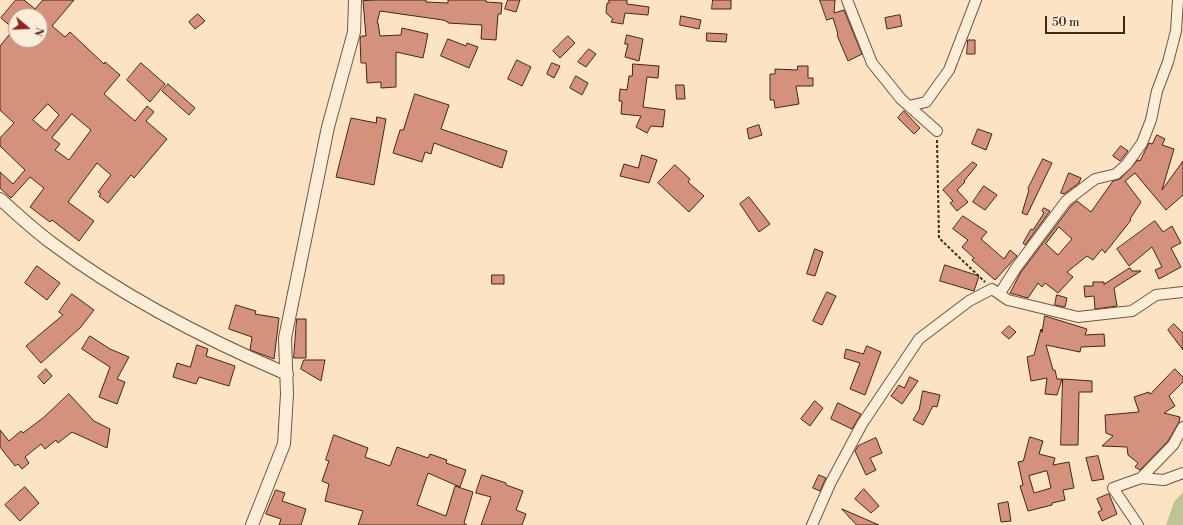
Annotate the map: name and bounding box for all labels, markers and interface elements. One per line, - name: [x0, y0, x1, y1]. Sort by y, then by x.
- north arrow: [8, 8, 48, 48]
- scale bar: [1047, 8, 1127, 34]
- text: 50 m: [1052, 15, 1080, 30]
- text: N: [30, 25, 46, 38]

